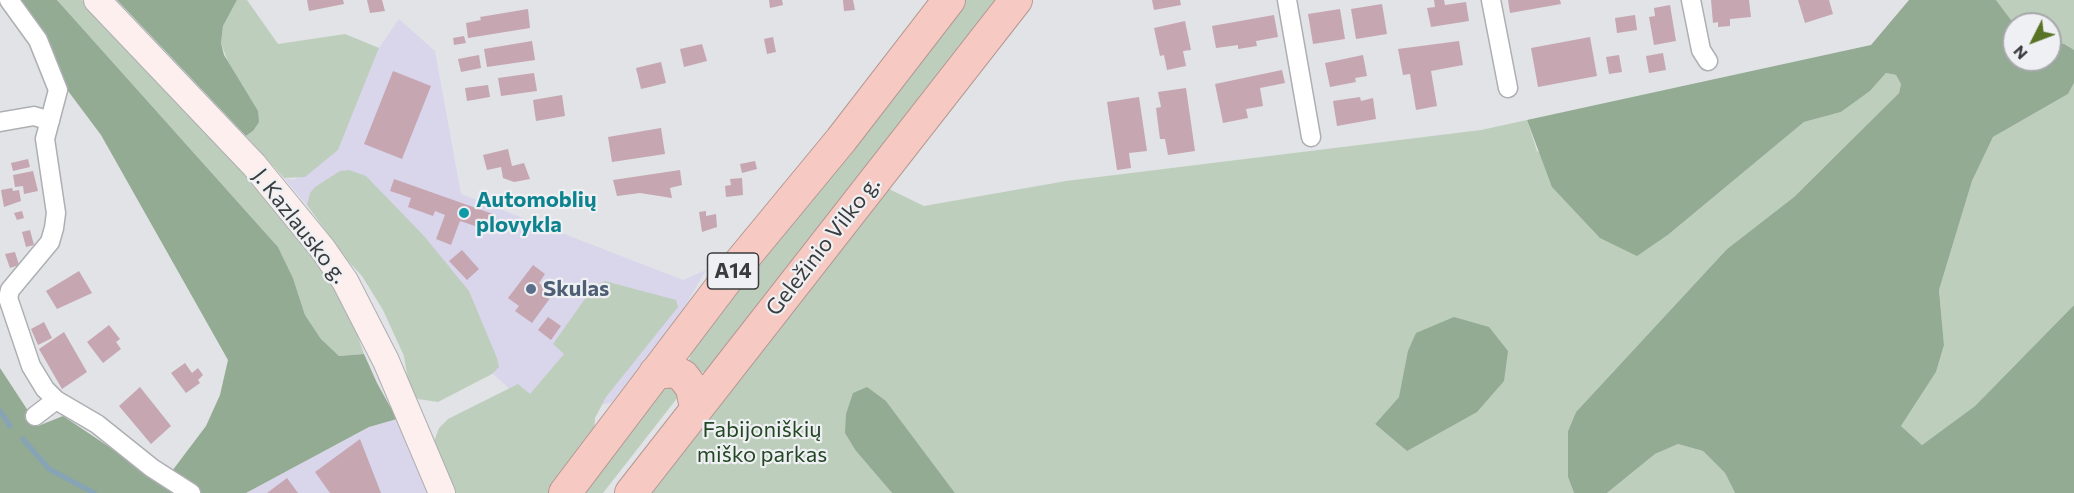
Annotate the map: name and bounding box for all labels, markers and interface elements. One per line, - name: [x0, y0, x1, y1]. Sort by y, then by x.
- north arrow: [2002, 12, 2062, 72]
- text: N: [2009, 42, 2031, 64]
- street label: J. Kazlausko g.: [247, 163, 353, 289]
- street label: Geležinio Vilko g.: [760, 171, 886, 321]
- place label: Automoblių plovykla: [476, 187, 597, 238]
- marker: Automoblių plovykla: [457, 206, 471, 220]
- road number: A14: [708, 253, 758, 289]
- place label: Skulas: [543, 276, 609, 302]
- marker: Skulas: [524, 282, 538, 296]
- park label: Fabijoniškių miško parkas: [697, 417, 827, 469]

